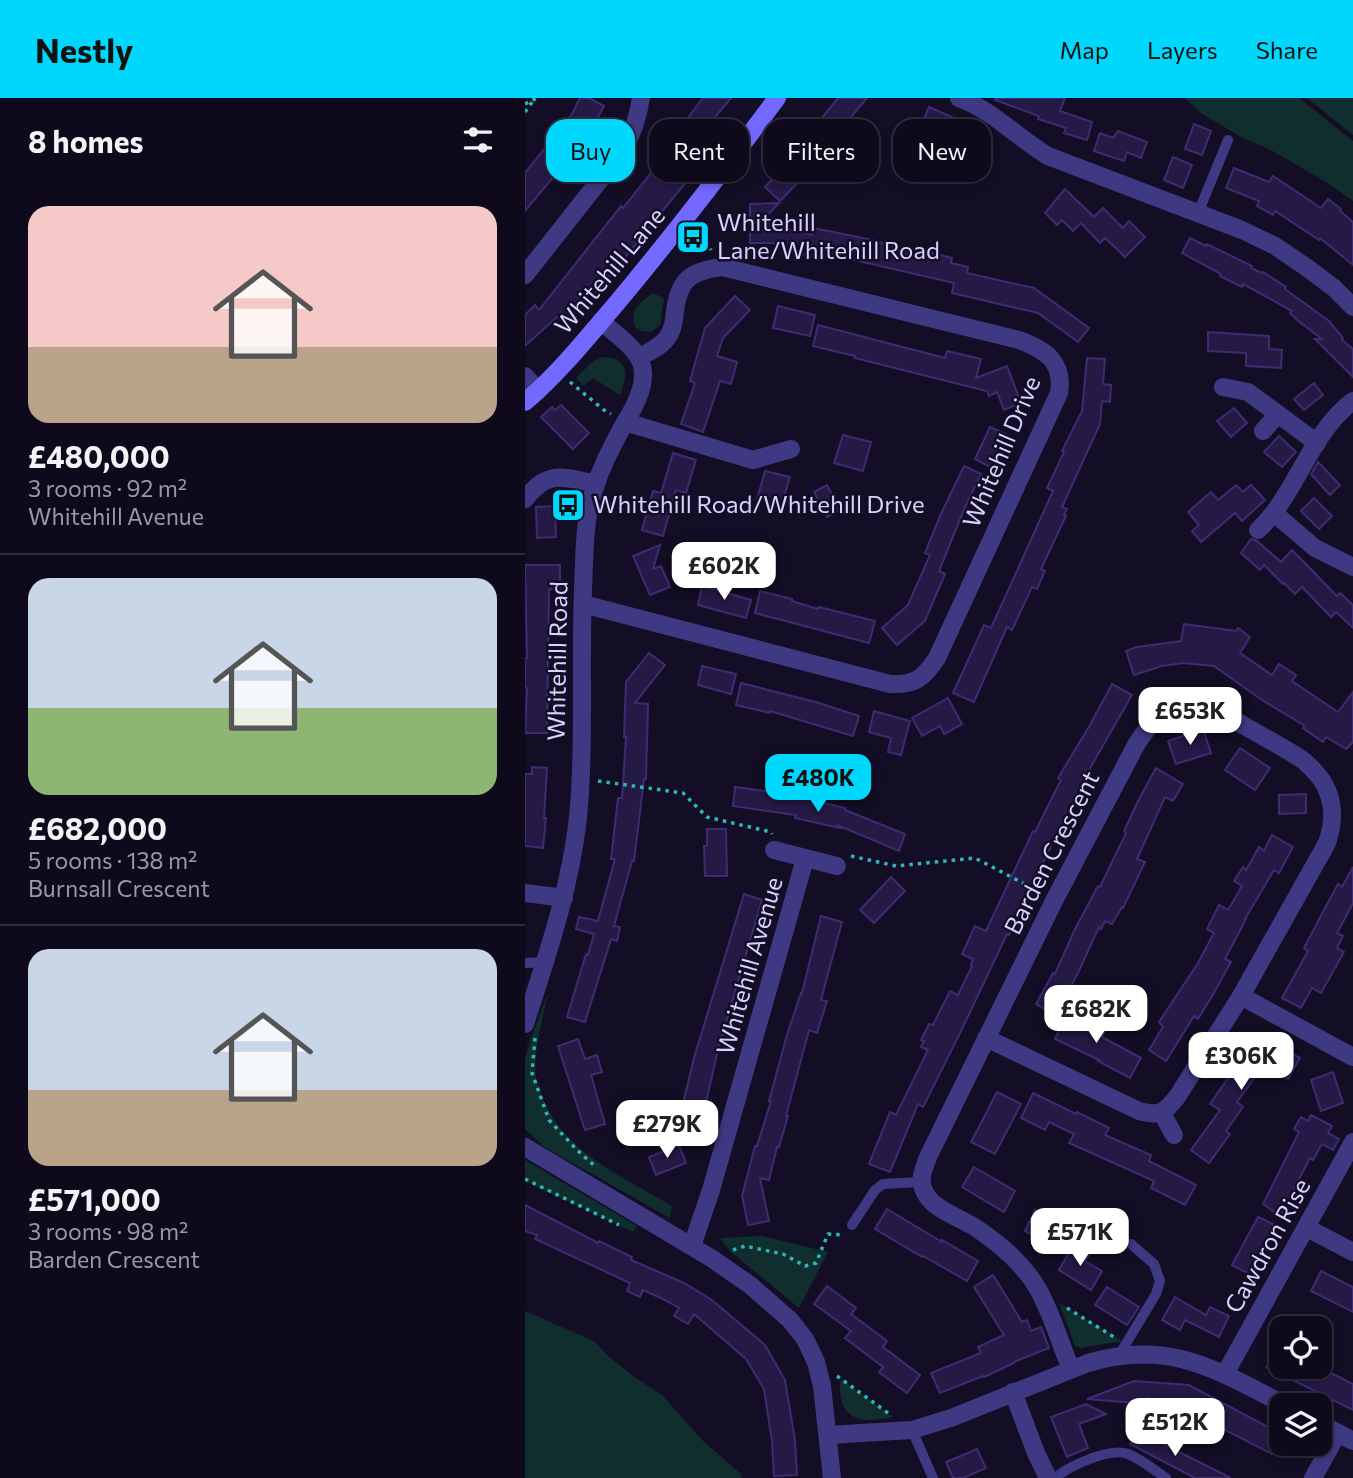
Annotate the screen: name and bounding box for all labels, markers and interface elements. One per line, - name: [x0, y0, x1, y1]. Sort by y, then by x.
- text: Nestly: [35, 29, 133, 70]
- text: Map: [1060, 35, 1109, 64]
- text: Layers: [1147, 35, 1218, 64]
- text: Share: [1256, 35, 1318, 64]
- chip: Buy: [546, 119, 635, 182]
- chip: Rent: [649, 119, 749, 182]
- chip: Filters: [763, 119, 879, 182]
- chip: New: [893, 119, 991, 182]
- icon: filters: [459, 121, 497, 159]
- text: 8 homes: [28, 122, 144, 159]
- street label: Whitehill Lane: [548, 201, 670, 339]
- place label: Whitehill Lane/Whitehill Road: [717, 207, 940, 264]
- bus stop icon: Whitehill Lane/Whitehill Road: [674, 218, 712, 256]
- icon: home: [200, 251, 326, 377]
- street label: Whitehill Drive: [956, 371, 1046, 531]
- text: £480,000: [28, 437, 170, 474]
- text: 3 rooms · 92 m²: [28, 474, 187, 502]
- bus stop icon: Whitehill Road/Whitehill Drive: [549, 486, 587, 524]
- place label: Whitehill Road/Whitehill Drive: [593, 489, 925, 518]
- text: Whitehill Avenue: [28, 502, 204, 530]
- pin: £602K: [675, 542, 773, 602]
- text: £602K: [688, 551, 760, 579]
- street label: Whitehill Road: [541, 581, 572, 741]
- icon: home: [200, 623, 326, 749]
- pin: £653K: [1141, 688, 1239, 747]
- text: £653K: [1154, 696, 1226, 724]
- pin: £480K: [769, 754, 867, 814]
- text: £480K: [781, 763, 855, 791]
- street label: Barden Crescent: [997, 766, 1104, 939]
- text: £682,000: [28, 809, 167, 846]
- text: 5 rooms · 138 m²: [28, 846, 197, 874]
- street label: Whitehill Avenue: [709, 873, 788, 1058]
- text: Burnsall Crescent: [28, 874, 210, 902]
- pin: £682K: [1047, 986, 1145, 1045]
- icon: home: [200, 994, 326, 1120]
- text: £682K: [1060, 994, 1132, 1022]
- pin: £306K: [1192, 1032, 1290, 1092]
- text: £306K: [1205, 1041, 1277, 1069]
- pin: £279K: [618, 1100, 716, 1160]
- text: £279K: [632, 1109, 702, 1137]
- street label: Cawdron Rise: [1218, 1173, 1316, 1318]
- text: £571,000: [28, 1180, 161, 1217]
- pin: £571K: [1031, 1208, 1129, 1268]
- text: 3 rooms · 98 m²: [28, 1217, 188, 1245]
- text: £571K: [1047, 1217, 1113, 1245]
- text: Barden Crescent: [28, 1245, 200, 1273]
- map controls: [1269, 1316, 1332, 1456]
- button: locate: [1269, 1316, 1332, 1379]
- button: layers: [1269, 1393, 1332, 1456]
- pin: £512K: [1126, 1398, 1224, 1458]
- text: £512K: [1142, 1407, 1208, 1435]

